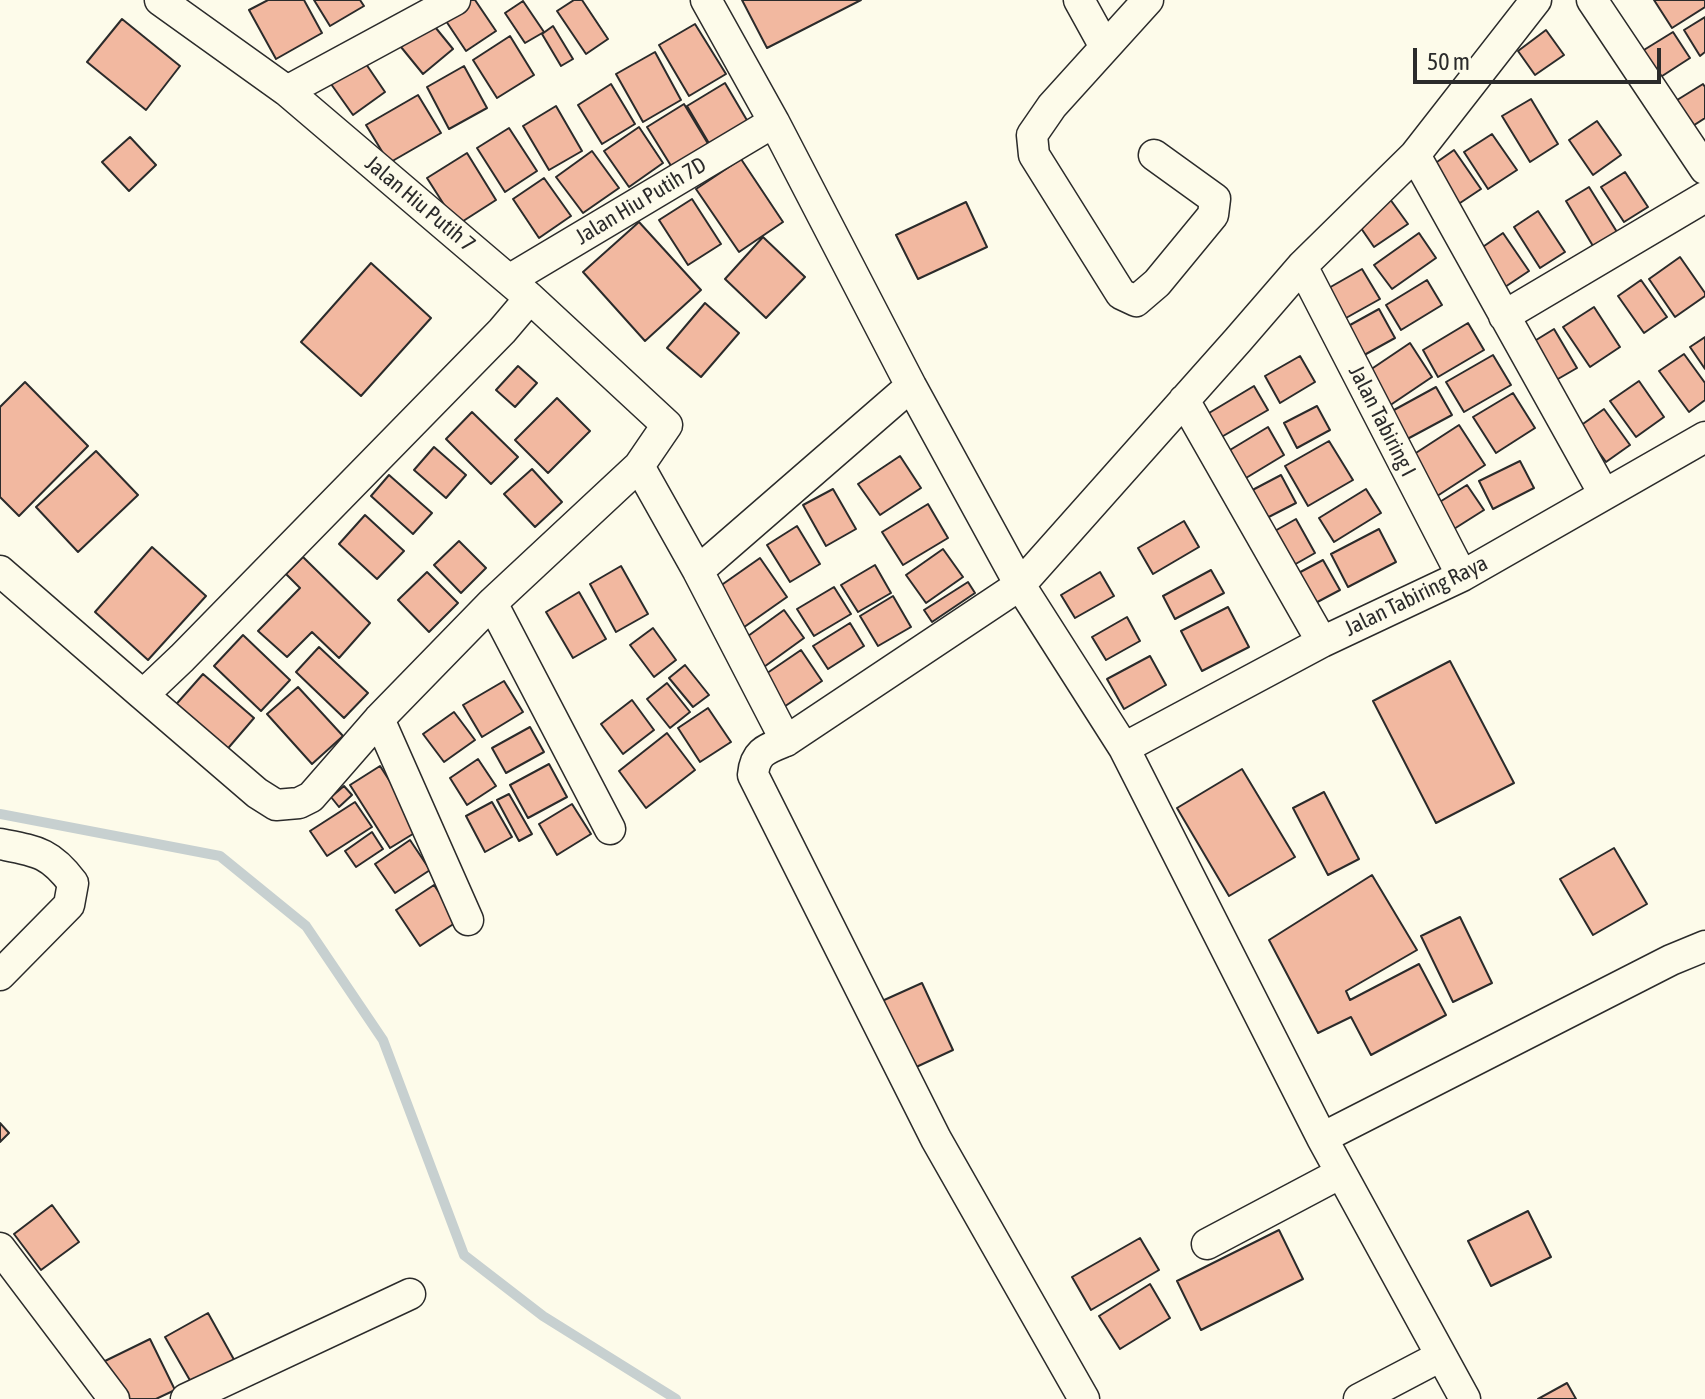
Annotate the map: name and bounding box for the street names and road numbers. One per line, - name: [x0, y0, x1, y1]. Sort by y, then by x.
- street label: Jalan Hiu Putih 7: [360, 150, 480, 258]
- street label: Jalan Hiu Putih 7D: [571, 152, 711, 250]
- street label: Jalan Tabiring I: [1343, 361, 1421, 481]
- street label: Jalan Tabiring Raya: [1340, 550, 1492, 642]

